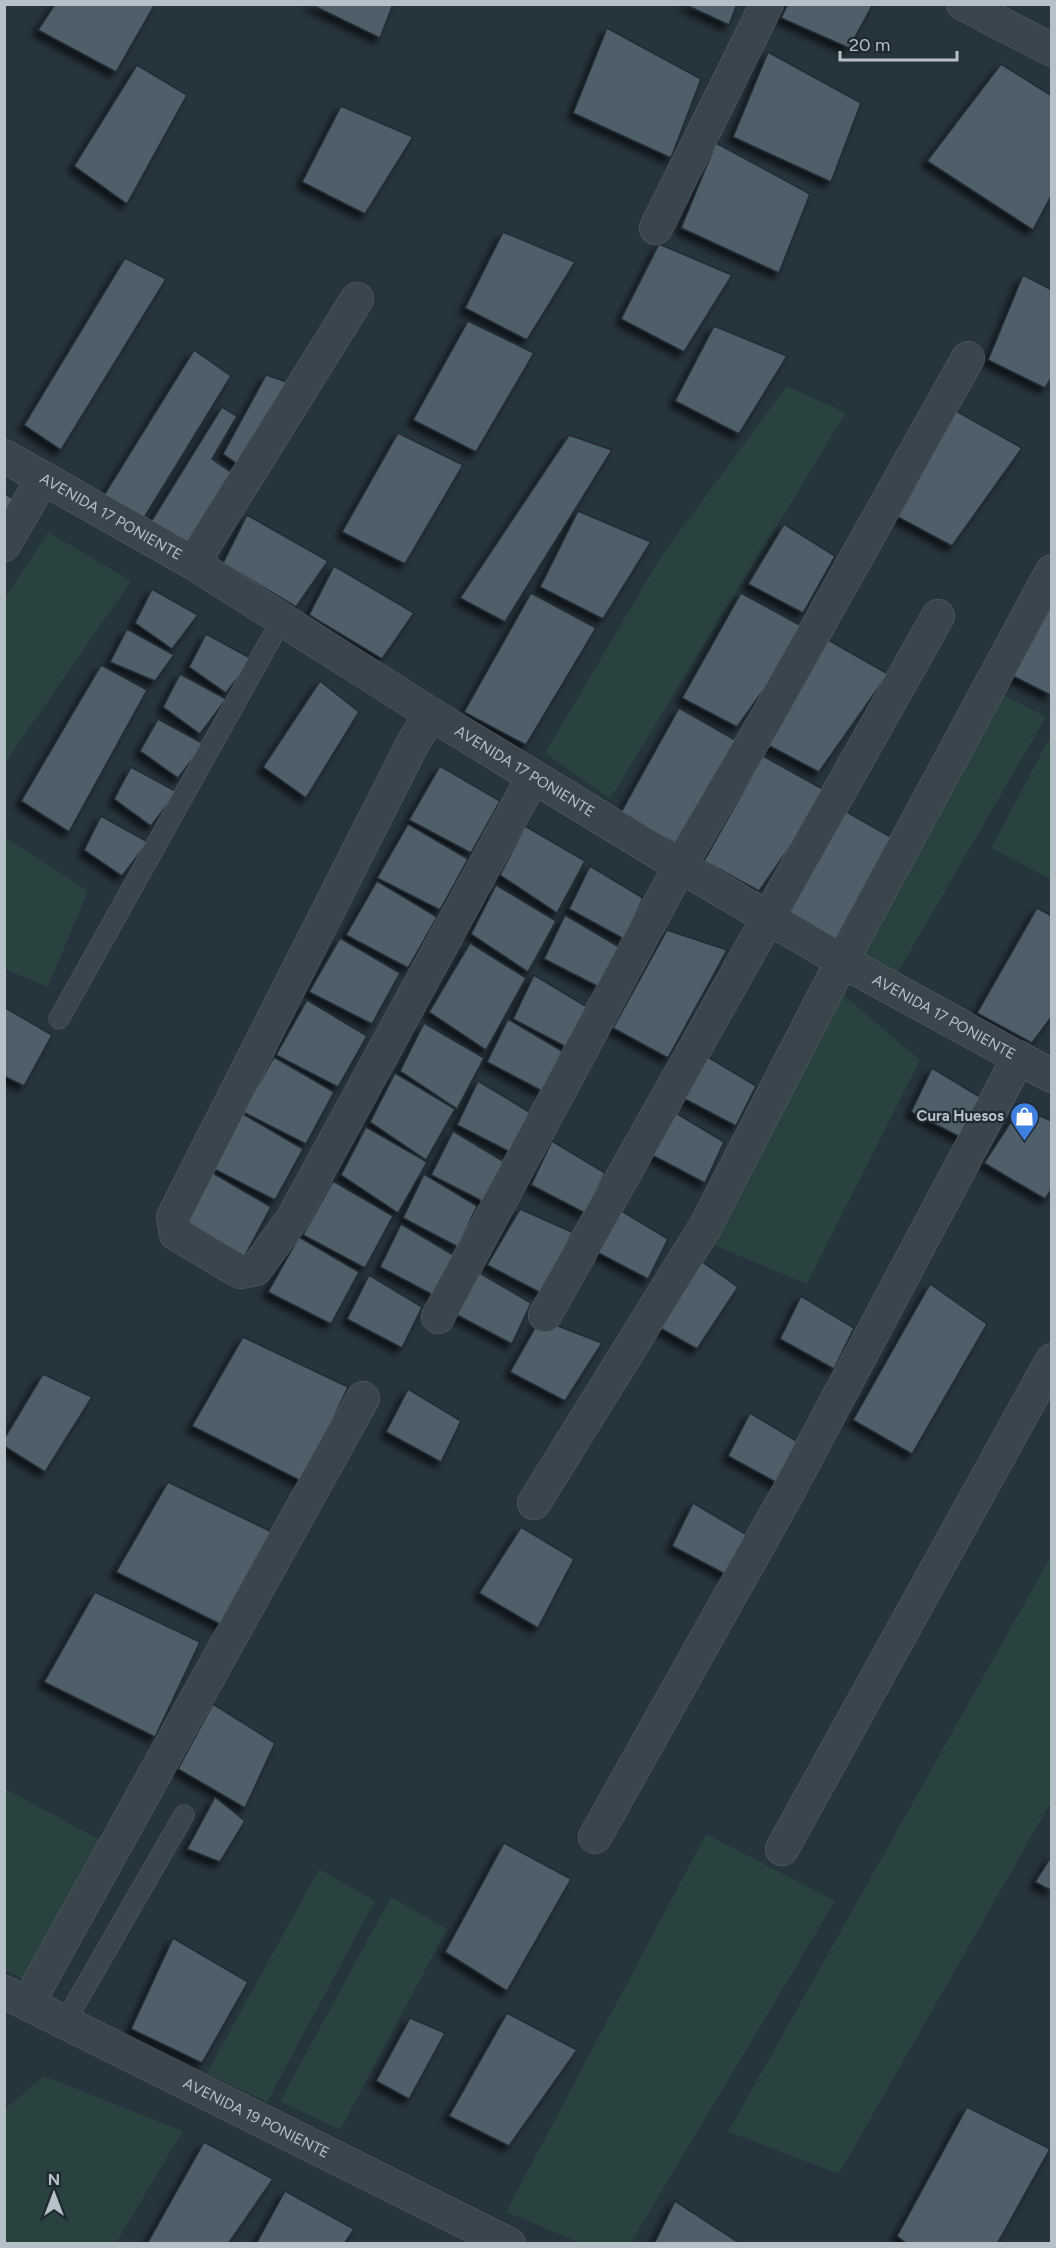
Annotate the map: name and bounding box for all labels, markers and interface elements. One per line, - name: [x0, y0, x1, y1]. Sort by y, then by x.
- scale bar: [840, 24, 957, 62]
- text: 20 m: [849, 34, 890, 56]
- street label: AVENIDA 17 PONIENTE: [37, 469, 185, 564]
- street label: AVENIDA 17 PONIENTE: [452, 722, 598, 821]
- street label: AVENIDA 17 PONIENTE: [869, 971, 1019, 1063]
- shop icon: Cura Huesos: [1009, 1100, 1041, 1142]
- place label: Cura Huesos: [917, 1107, 1004, 1125]
- street label: AVENIDA 19 PONIENTE: [180, 2074, 332, 2162]
- north arrow: [24, 2164, 84, 2224]
- text: N: [48, 2170, 60, 2189]

